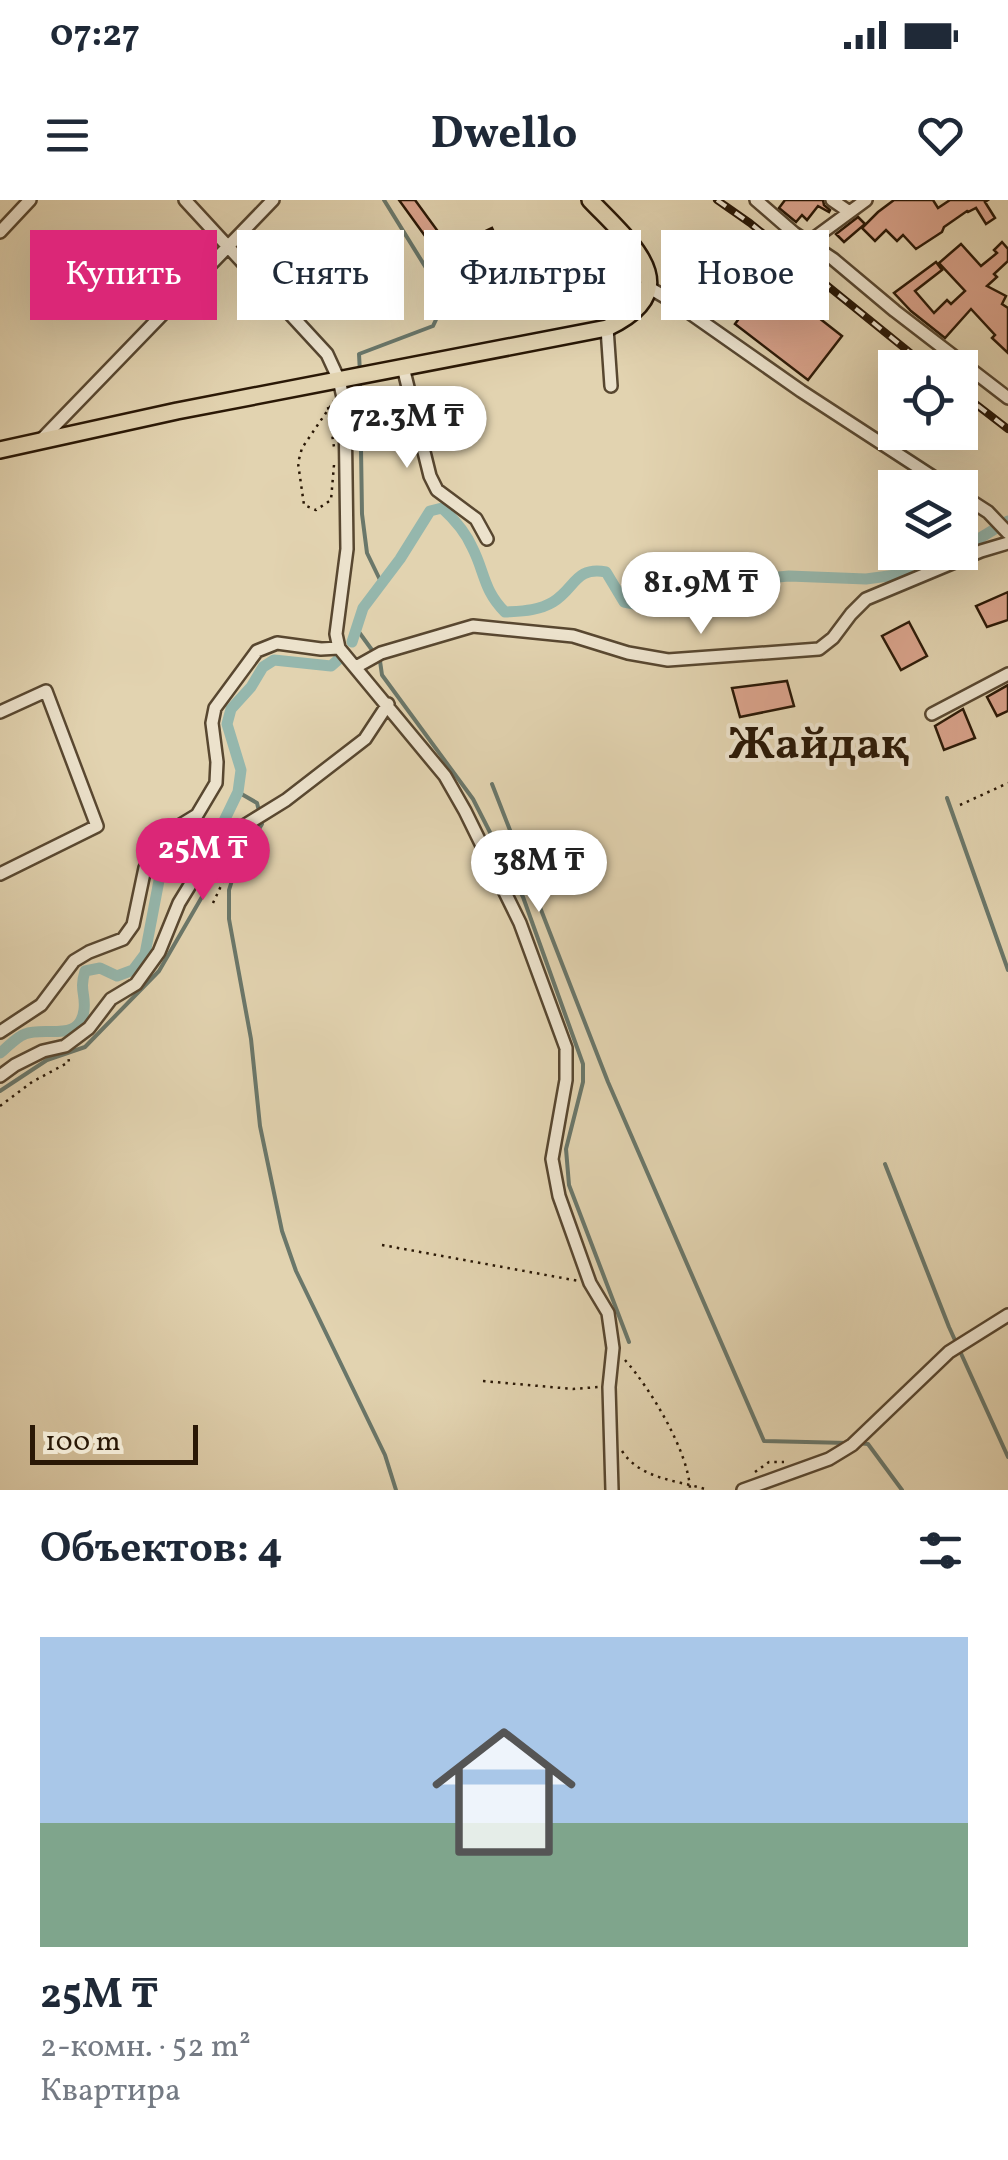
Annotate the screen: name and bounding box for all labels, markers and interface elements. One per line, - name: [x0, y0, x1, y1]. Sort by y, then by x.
- text: 07:27: [50, 9, 140, 62]
- text: Dwello: [430, 104, 578, 167]
- icon: menu: [40, 108, 95, 163]
- icon: heart: [913, 108, 968, 163]
- chip: Купить: [30, 230, 217, 320]
- chip: Снять: [237, 230, 404, 320]
- chip: Фильтры: [424, 230, 641, 320]
- chip: Новое: [661, 230, 829, 320]
- map controls: [878, 350, 978, 570]
- button: locate: [878, 350, 978, 450]
- pin: 72.3M ₸: [315, 386, 499, 471]
- text: 72.3M ₸: [350, 396, 464, 440]
- button: layers: [878, 470, 978, 570]
- pin: 81.9M ₸: [609, 552, 793, 637]
- text: 81.9M ₸: [643, 562, 759, 606]
- district label: Жайдақ: [728, 715, 910, 778]
- pin: 25M ₸: [133, 818, 273, 903]
- text: 25M ₸: [158, 828, 248, 872]
- pin: 38M ₸: [469, 830, 609, 915]
- text: 38M ₸: [493, 840, 585, 884]
- scale bar: [30, 1420, 198, 1464]
- text: 100 m: [45, 1423, 120, 1462]
- text: Объектов: 4: [40, 1521, 283, 1580]
- icon: filters: [913, 1523, 968, 1578]
- icon: home: [414, 1702, 594, 1882]
- text: 25M ₸: [40, 1967, 159, 2026]
- text: 2-комн. · 52 m²: [40, 2026, 251, 2070]
- text: Квартира: [40, 2070, 181, 2114]

